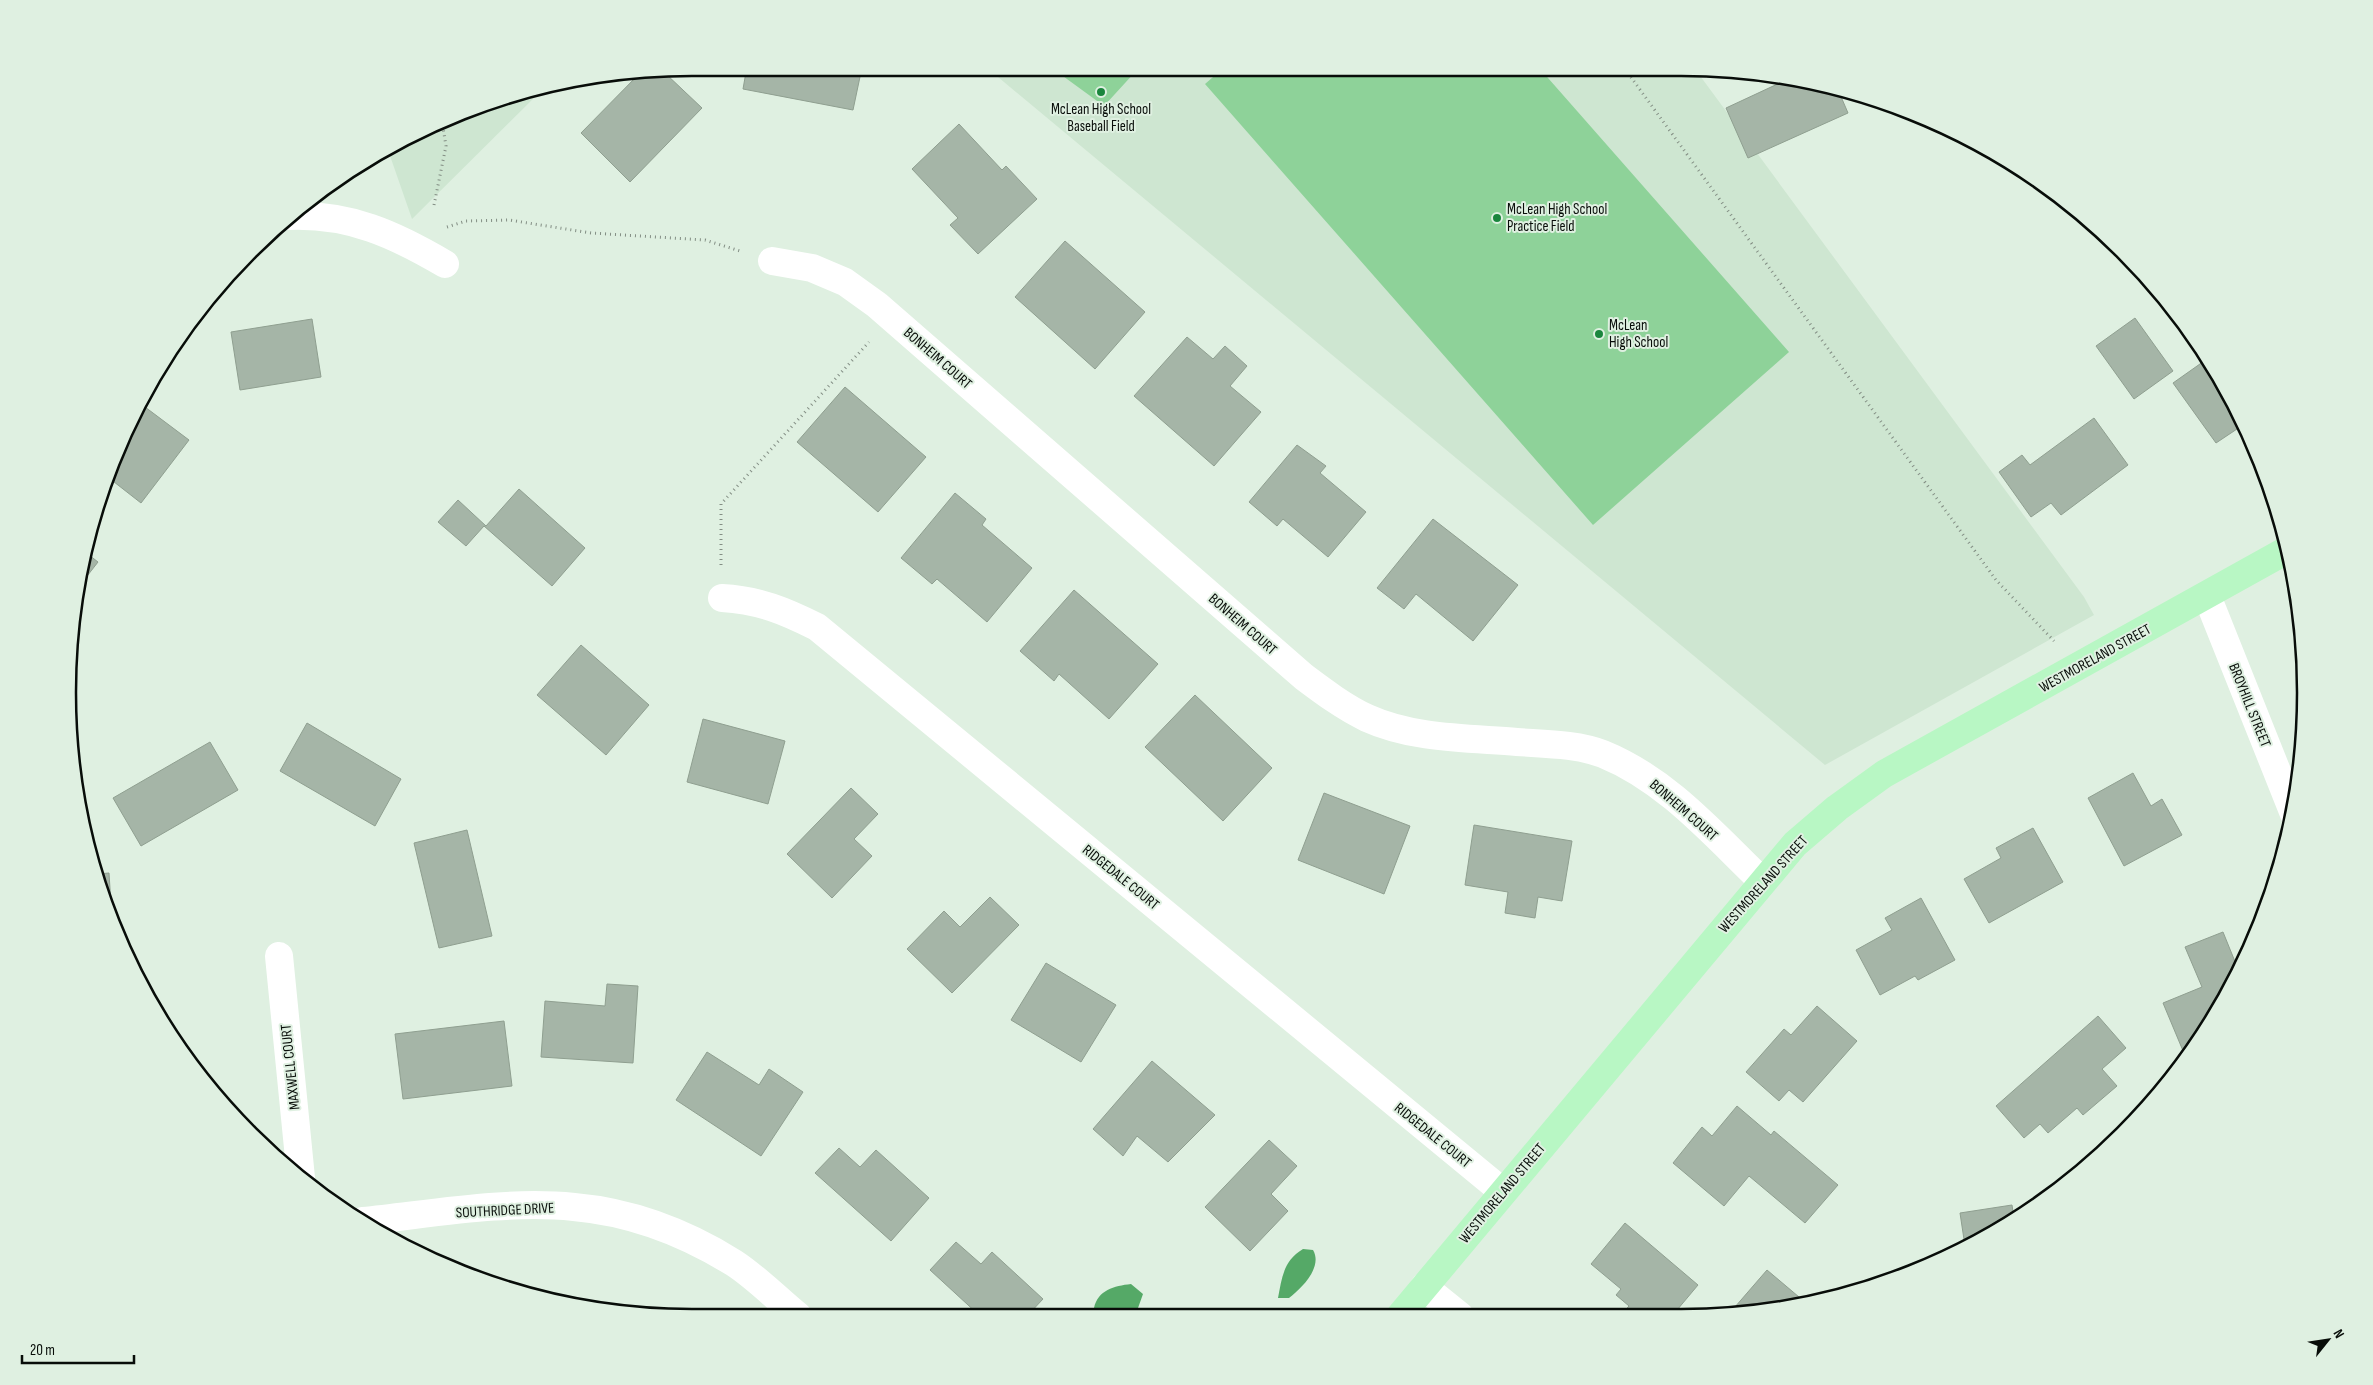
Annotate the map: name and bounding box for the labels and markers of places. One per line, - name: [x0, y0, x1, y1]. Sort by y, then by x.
- marker: McLean High School Baseball Field: [1095, 86, 1107, 98]
- place label: McLean High School Baseball Field: [1051, 100, 1151, 136]
- place label: McLean High School Practice Field: [1507, 200, 1607, 236]
- marker: McLean High School Practice Field: [1491, 212, 1503, 224]
- place label: McLean High School: [1609, 316, 1668, 352]
- marker: McLean High School: [1593, 328, 1605, 340]

